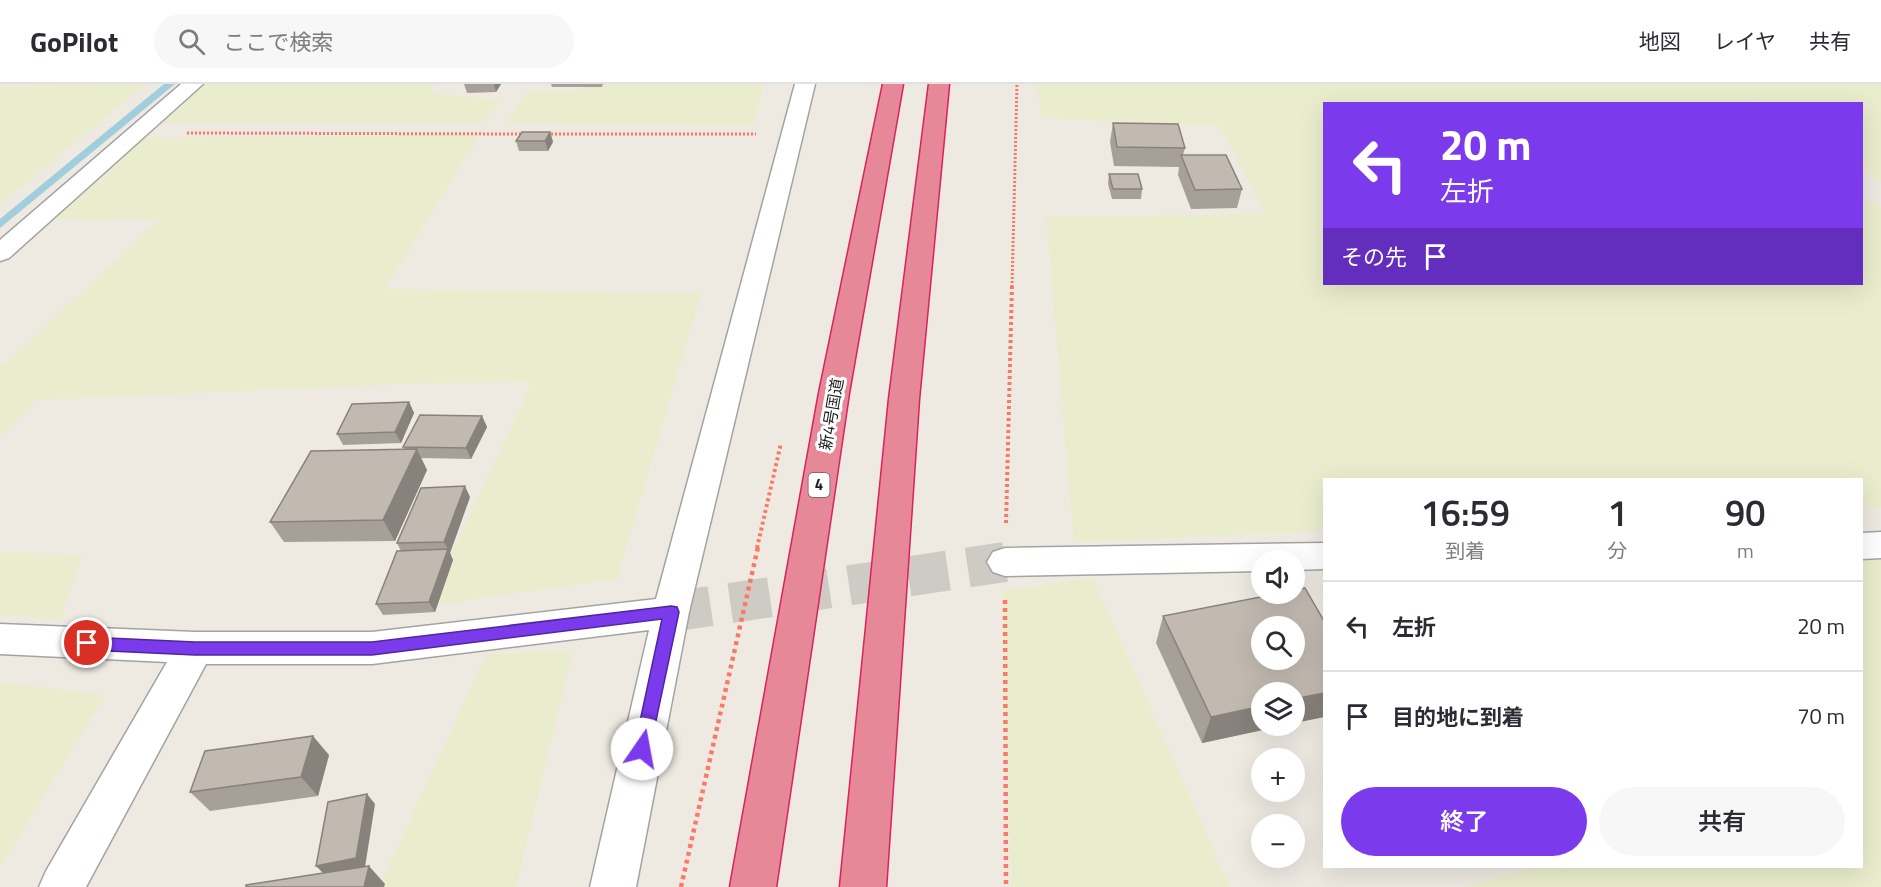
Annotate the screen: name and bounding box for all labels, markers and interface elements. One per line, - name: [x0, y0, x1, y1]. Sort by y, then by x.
- search box: [154, 14, 574, 68]
- text: GoPilot: [30, 20, 118, 63]
- icon: search: [175, 25, 208, 58]
- text: ここで検索: [223, 25, 333, 59]
- text: 地図: [1639, 25, 1681, 57]
- text: レイヤ: [1714, 25, 1776, 57]
- text: 共有: [1809, 25, 1851, 57]
- text: 20 m: [1440, 112, 1532, 176]
- icon: left: [1341, 126, 1419, 204]
- text: 左折: [1440, 170, 1494, 211]
- text: その先: [1341, 240, 1407, 274]
- icon: arrive: [1419, 240, 1452, 273]
- street label: 新4号国道: [813, 376, 849, 452]
- road number: 4: [808, 473, 830, 497]
- text: 16:59: [1421, 485, 1510, 540]
- text: 1: [1607, 485, 1628, 540]
- text: 90: [1725, 485, 1765, 540]
- text: 到着: [1445, 535, 1485, 566]
- text: 分: [1607, 535, 1627, 566]
- text: m: [1737, 535, 1754, 566]
- map controls: [1251, 550, 1305, 868]
- button: sound: [1251, 550, 1305, 604]
- text: 20 m: [1797, 609, 1845, 643]
- icon: left: [1341, 610, 1374, 643]
- text: 左折: [1392, 610, 1436, 644]
- button: search: [1251, 616, 1305, 670]
- pin: [61, 617, 112, 668]
- icon: arrive: [70, 626, 103, 659]
- button: layers: [1251, 682, 1305, 736]
- text: 70 m: [1797, 699, 1845, 733]
- icon: arrive: [1341, 700, 1374, 733]
- text: 目的地に到着: [1392, 700, 1524, 734]
- position arrow: [610, 717, 674, 781]
- button: +: [1251, 748, 1305, 802]
- button: 終了: [1341, 787, 1587, 856]
- button: 共有: [1599, 787, 1845, 856]
- button: −: [1251, 814, 1305, 868]

